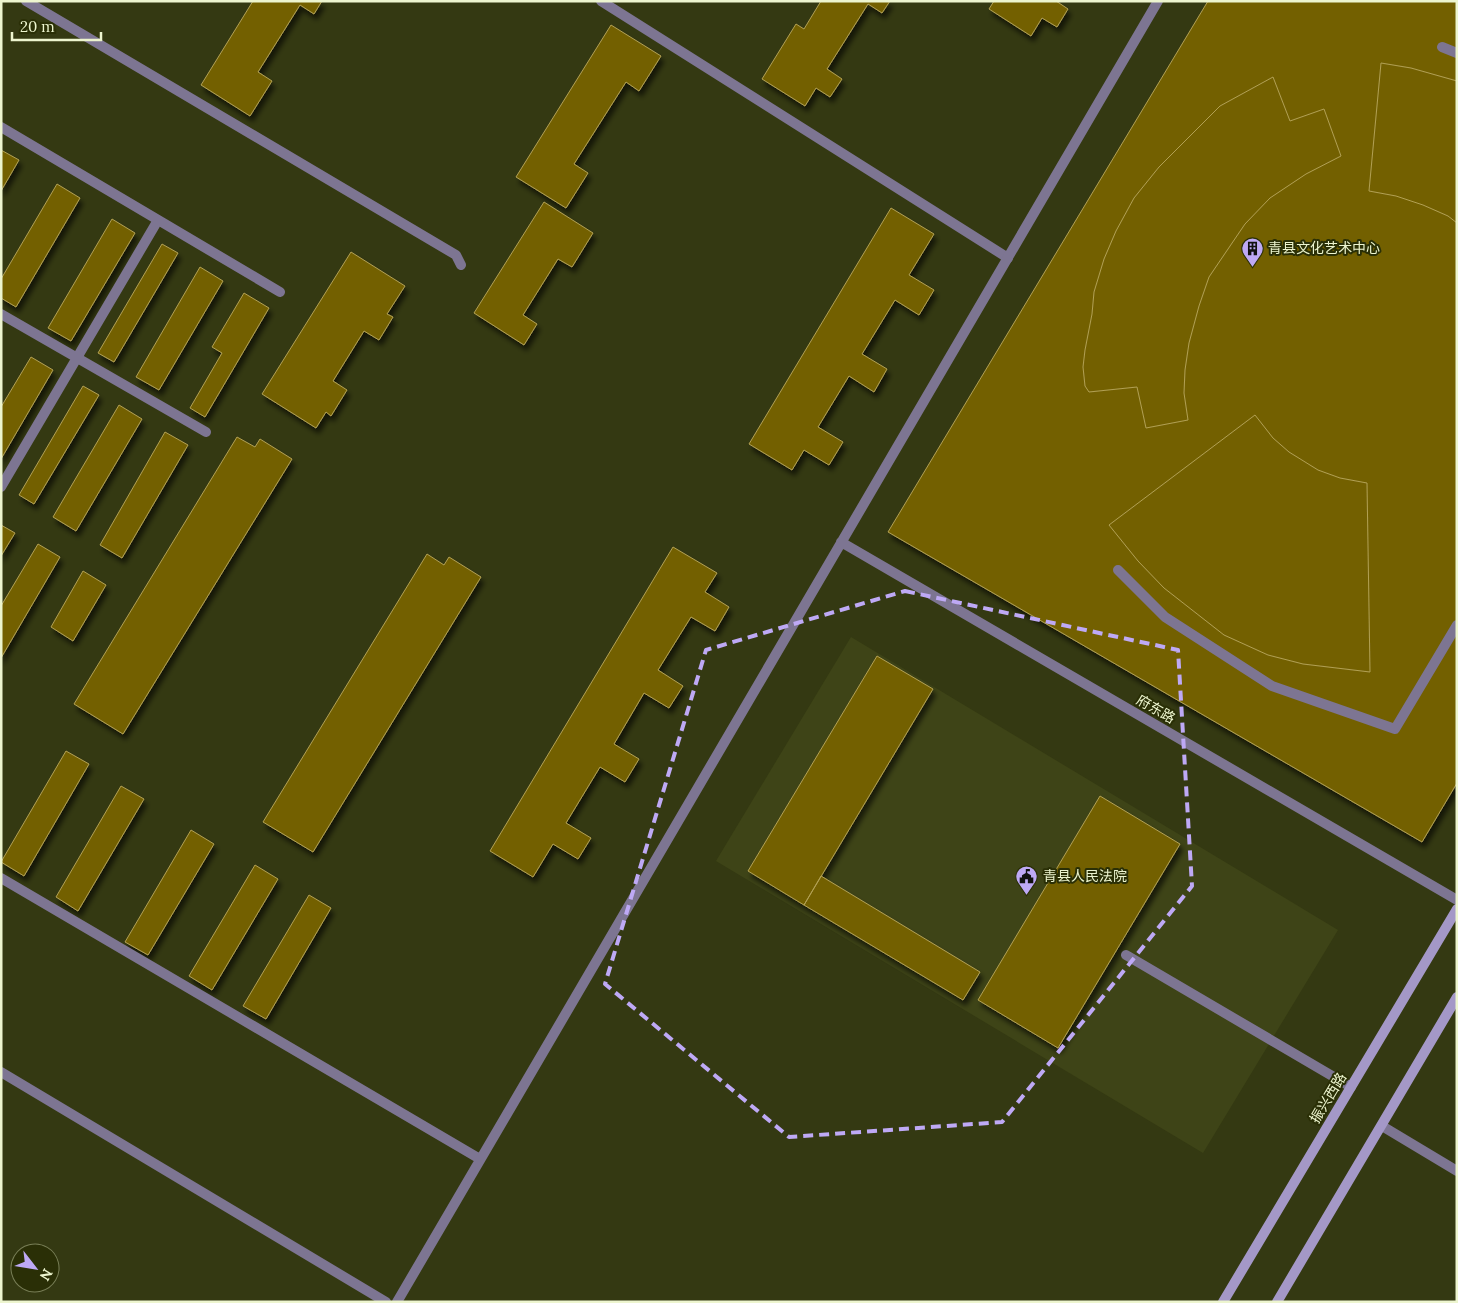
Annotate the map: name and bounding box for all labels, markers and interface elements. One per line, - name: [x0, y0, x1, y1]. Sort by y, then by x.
- scale bar: [12, 10, 101, 42]
- text: 20 m: [20, 17, 55, 36]
- building icon: 青县文化艺术中心: [1240, 236, 1264, 267]
- place label: 青县文化艺术中心: [1268, 239, 1380, 257]
- street label: 府东路: [1133, 691, 1179, 727]
- public building icon: 青县人民法院: [1015, 864, 1039, 895]
- place label: 青县人民法院: [1043, 867, 1127, 885]
- street label: 振兴西路: [1306, 1069, 1350, 1127]
- north arrow: [10, 1243, 60, 1293]
- text: N: [36, 1265, 57, 1284]

